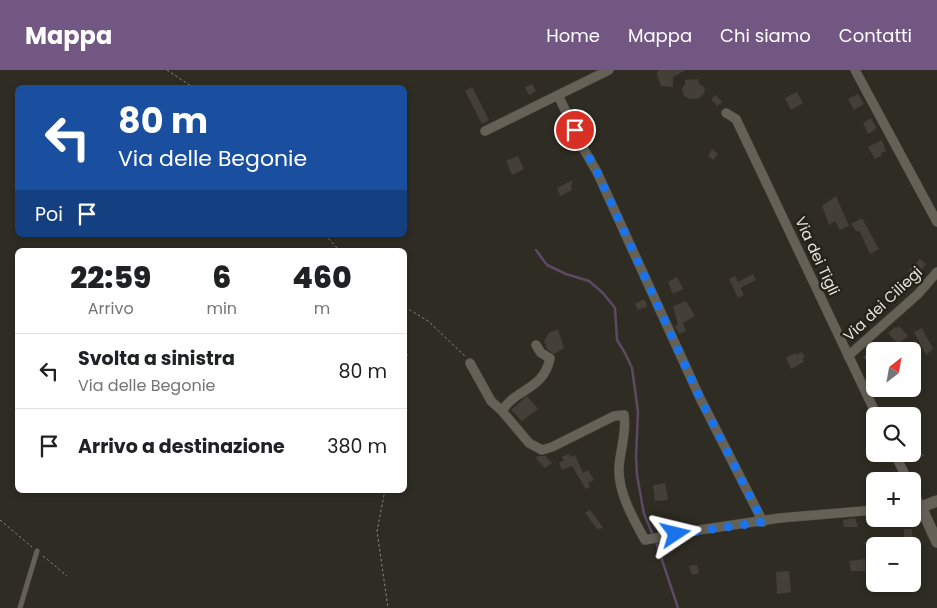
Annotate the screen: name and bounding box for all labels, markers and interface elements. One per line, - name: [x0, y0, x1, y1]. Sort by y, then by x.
- text: Mappa: [25, 19, 112, 52]
- text: Home: [546, 23, 600, 48]
- text: Mappa: [628, 23, 692, 48]
- text: Chi siamo: [720, 23, 811, 48]
- text: Contatti: [839, 23, 912, 48]
- text: 80 m: [118, 96, 208, 145]
- icon: left: [35, 105, 100, 170]
- pin: [554, 109, 596, 151]
- icon: arrive: [561, 116, 589, 144]
- text: Via delle Begonie: [118, 143, 307, 174]
- icon: arrive: [73, 200, 101, 228]
- text: Poi: [35, 201, 63, 228]
- street label: Via dei Tigli: [790, 213, 845, 298]
- text: 22:59: [70, 256, 151, 299]
- text: 6: [212, 256, 231, 299]
- text: 460: [292, 256, 352, 299]
- street label: Via dei Ciliegi: [839, 262, 927, 346]
- text: Arrivo: [88, 297, 134, 320]
- text: min: [206, 297, 237, 320]
- text: m: [314, 297, 330, 320]
- north arrow: [866, 342, 921, 398]
- map controls: [866, 342, 921, 592]
- text: Svolta a sinistra: [78, 345, 235, 372]
- icon: left: [35, 357, 63, 385]
- text: 80 m: [338, 358, 387, 385]
- text: Via delle Begonie: [78, 374, 216, 397]
- button: search: [866, 407, 921, 462]
- icon: arrive: [35, 432, 63, 460]
- text: Arrivo a destinazione: [78, 433, 285, 460]
- text: 380 m: [327, 433, 387, 460]
- button: +: [866, 472, 921, 527]
- position arrow: [649, 507, 701, 559]
- button: −: [866, 537, 921, 592]

